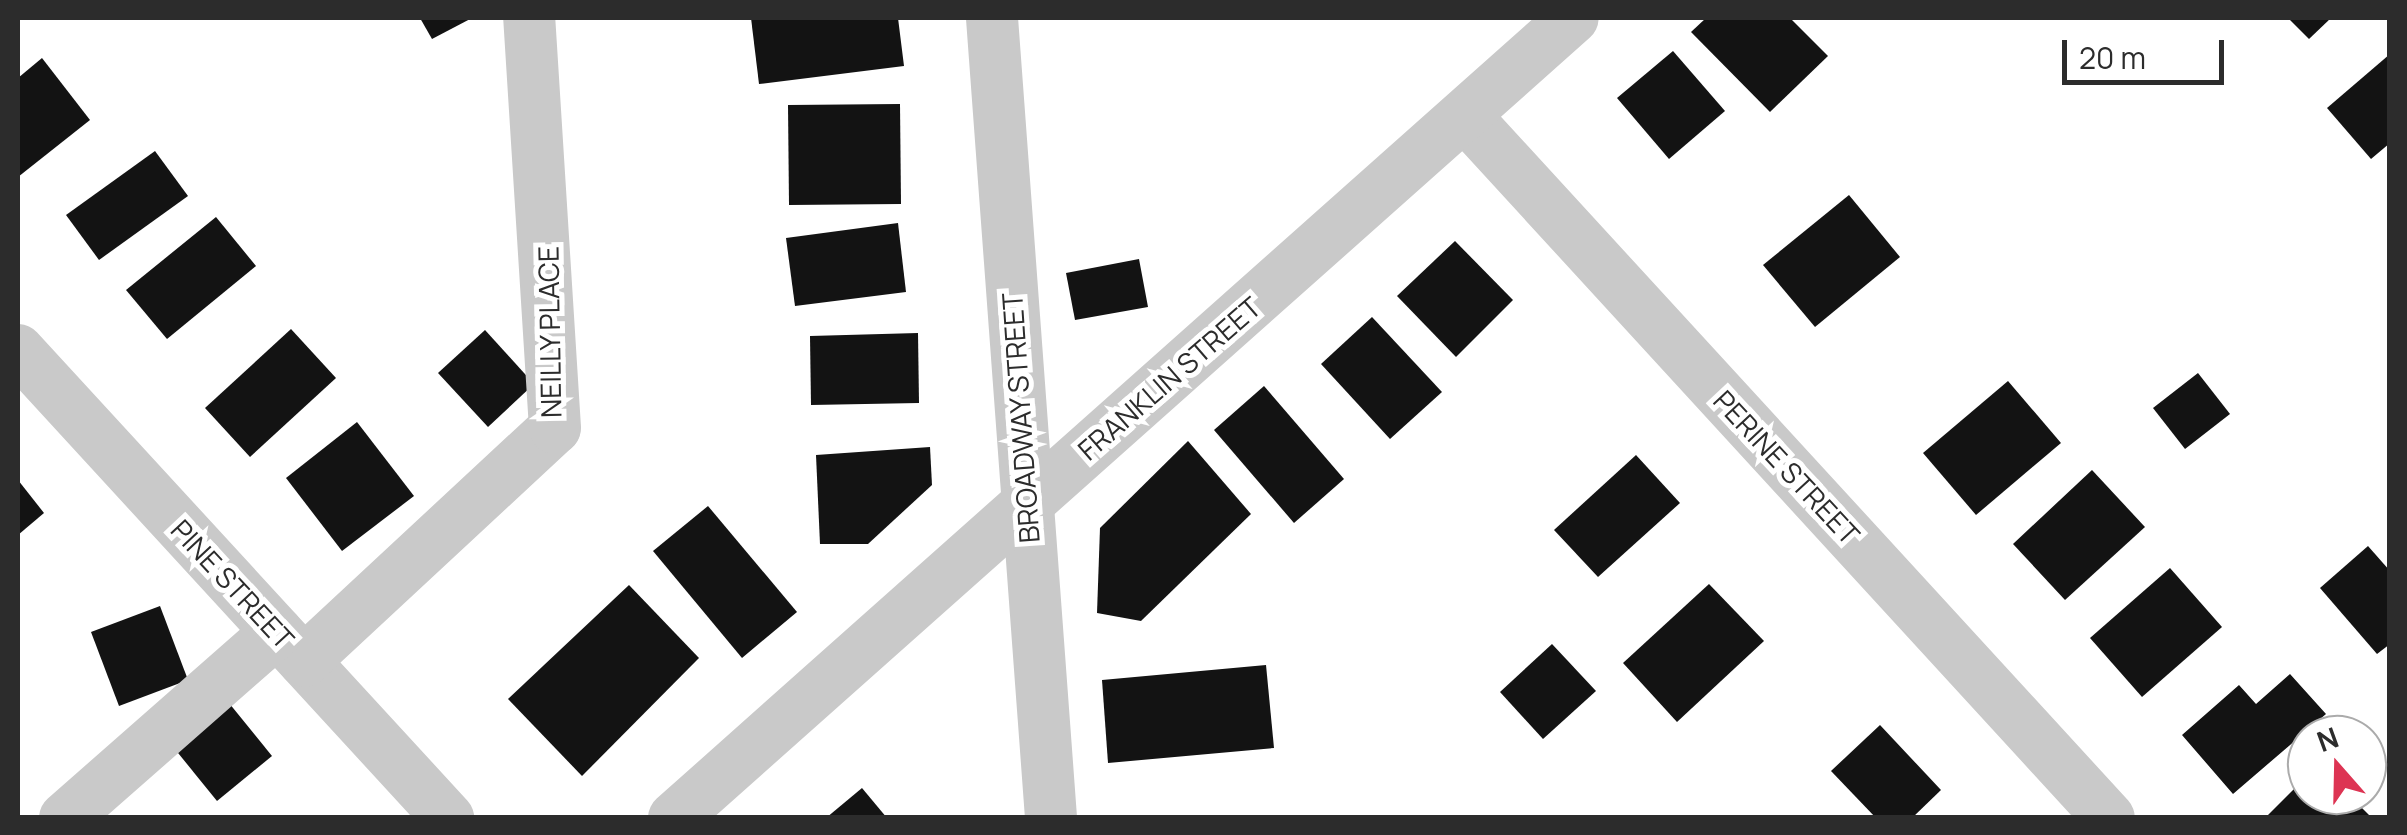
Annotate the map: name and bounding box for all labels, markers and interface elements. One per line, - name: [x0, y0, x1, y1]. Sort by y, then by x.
- scale bar: [2067, 20, 2230, 82]
- text: 20 m: [2079, 37, 2146, 78]
- street label: NEILLY PLACE: [531, 245, 567, 419]
- street label: FRANKLIN STREET: [1071, 290, 1267, 466]
- street label: BROADWAY STREET: [994, 291, 1046, 545]
- street label: PERINE STREET: [1707, 383, 1867, 551]
- street label: PINE STREET: [165, 512, 301, 656]
- north arrow: [2287, 715, 2387, 815]
- text: N: [2311, 717, 2343, 760]

